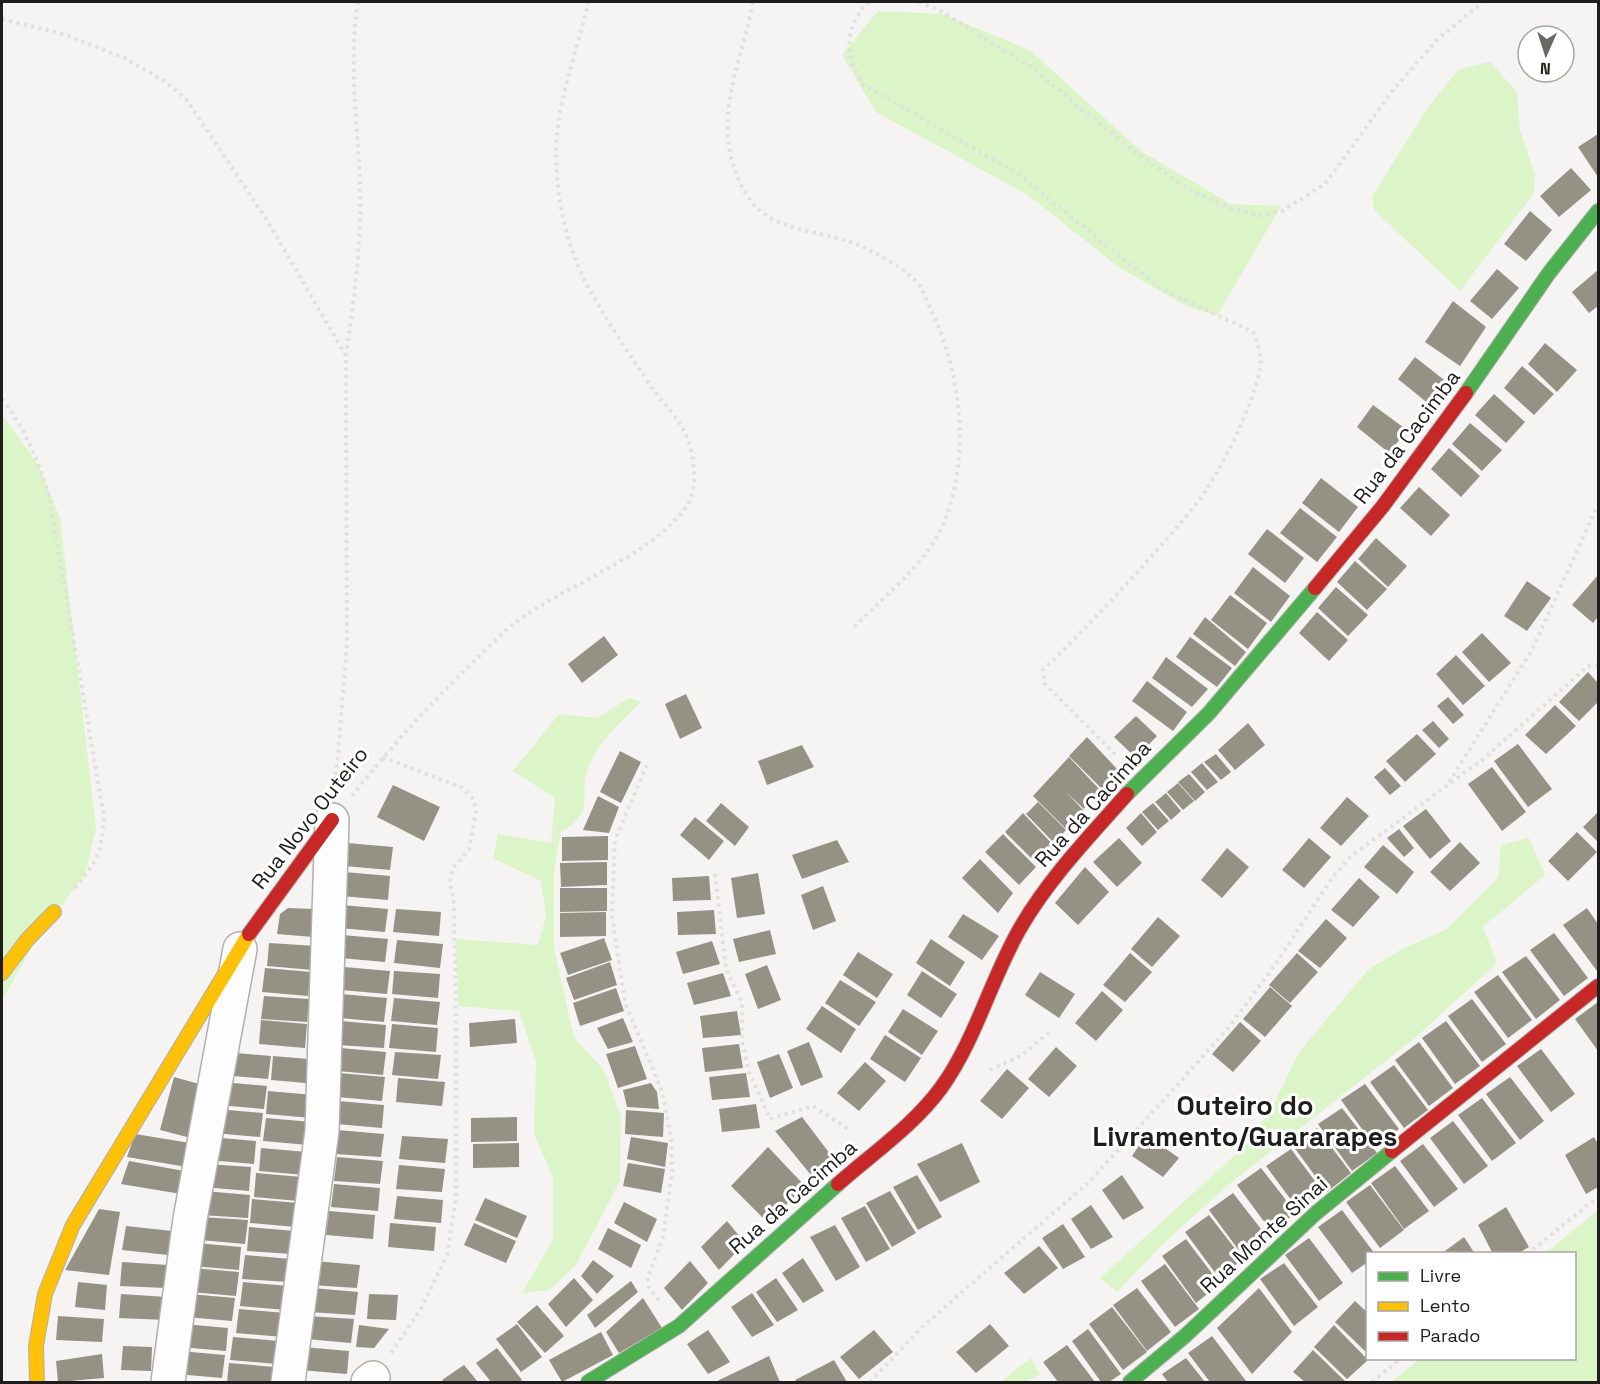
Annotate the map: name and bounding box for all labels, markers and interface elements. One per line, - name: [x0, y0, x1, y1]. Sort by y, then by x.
- north arrow: [1516, 24, 1576, 84]
- text: N: [1539, 58, 1551, 79]
- street label: Rua da Cacimba: [1347, 364, 1466, 509]
- street label: Rua da Cacimba: [1029, 735, 1157, 873]
- street label: Rua Novo Outeiro: [246, 741, 374, 894]
- district label: Outeiro do Livramento/Guararapes: [1093, 1088, 1397, 1154]
- street label: Rua da Cacimba: [723, 1134, 862, 1260]
- street label: Rua Monte Sinai: [1194, 1170, 1333, 1299]
- legend: [1366, 1252, 1576, 1360]
- text: Livre: [1420, 1264, 1461, 1287]
- text: Lento: [1420, 1294, 1470, 1317]
- text: Parado: [1420, 1324, 1480, 1347]

